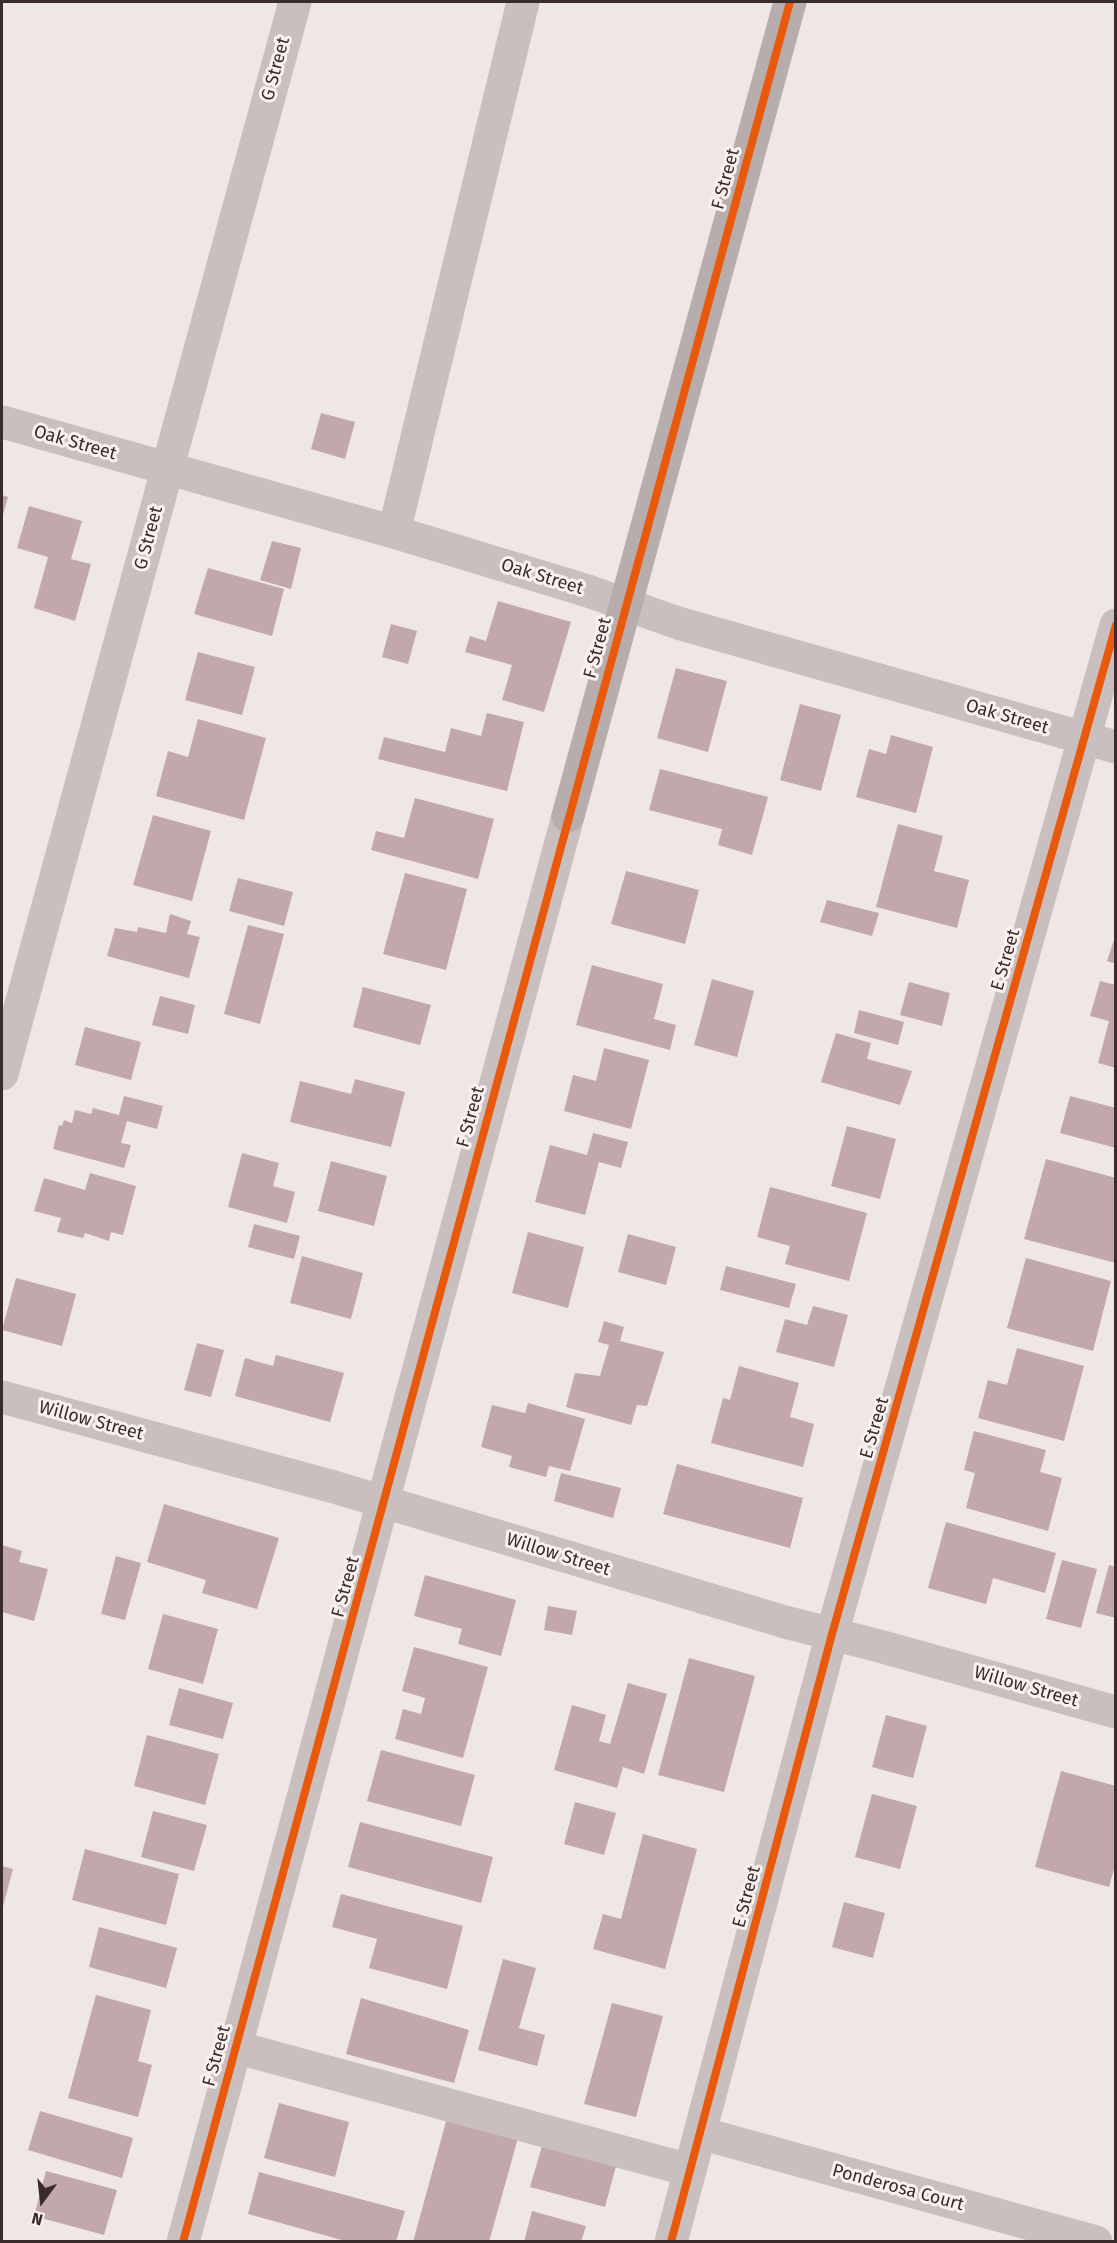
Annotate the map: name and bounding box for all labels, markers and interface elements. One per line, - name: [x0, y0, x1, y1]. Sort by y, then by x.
- street label: G Street: [257, 35, 295, 103]
- street label: F Street: [707, 146, 745, 212]
- street label: Oak Street: [31, 421, 119, 465]
- street label: G Street: [130, 504, 168, 572]
- street label: Oak Street: [498, 554, 586, 600]
- street label: F Street: [579, 615, 617, 681]
- street label: Oak Street: [963, 695, 1051, 739]
- street label: E Street: [987, 927, 1025, 993]
- street label: F Street: [452, 1084, 490, 1150]
- street label: E Street: [856, 1395, 894, 1461]
- street label: Willow Street: [36, 1397, 146, 1445]
- street label: Willow Street: [503, 1529, 613, 1581]
- street label: F Street: [327, 1554, 365, 1620]
- street label: Willow Street: [971, 1662, 1081, 1712]
- street label: E Street: [728, 1864, 766, 1930]
- street label: F Street: [198, 2023, 236, 2089]
- street label: Ponderosa Court: [830, 2160, 966, 2216]
- north arrow: [12, 2171, 72, 2231]
- text: N: [30, 2208, 45, 2229]

